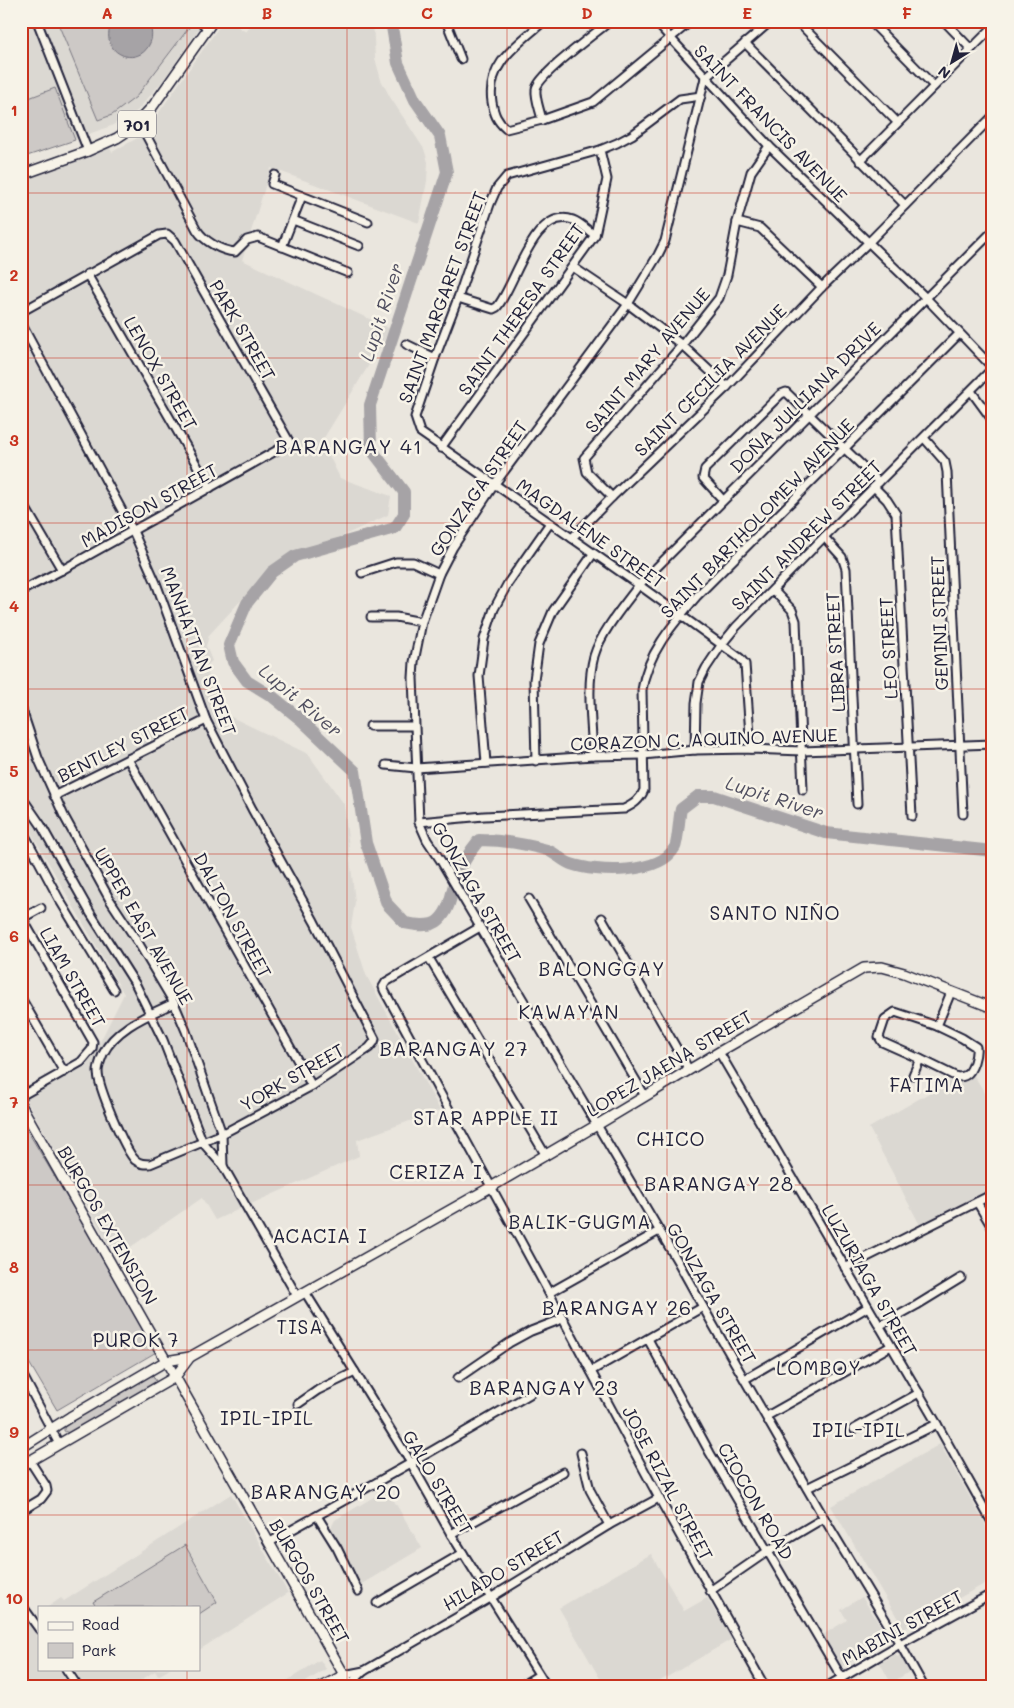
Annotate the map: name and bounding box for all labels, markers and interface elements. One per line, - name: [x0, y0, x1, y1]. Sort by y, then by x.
- text: A: [101, 2, 113, 23]
- text: B: [262, 2, 272, 23]
- text: C: [421, 2, 433, 23]
- text: D: [581, 2, 593, 23]
- text: E: [742, 2, 752, 23]
- text: F: [902, 2, 912, 23]
- north arrow: [926, 38, 976, 88]
- street label: SAINT FRANCIS AVENUE: [689, 39, 853, 207]
- text: N: [934, 62, 954, 84]
- text: 1: [10, 99, 18, 120]
- road number: 701: [118, 110, 156, 138]
- street label: SAINT MARGARET STREET: [392, 188, 492, 406]
- street label: SAINT THERESA STREET: [452, 218, 590, 400]
- water label: Lupit River: [353, 260, 409, 364]
- text: 2: [10, 264, 19, 285]
- street label: PARK STREET: [204, 275, 282, 385]
- street label: SAINT MARY AVENUE: [579, 282, 715, 438]
- street label: SAINT CECILIA AVENUE: [629, 299, 791, 461]
- street label: LENOX STREET: [119, 312, 203, 434]
- street label: DOÑA JULLIANA DRIVE: [724, 316, 886, 478]
- street label: SAINT BARTHOLOMEW AVENUE: [655, 413, 859, 623]
- street label: GONZAGA STREET: [423, 415, 533, 561]
- text: 3: [9, 429, 19, 450]
- district label: BARANGAY 41: [275, 433, 423, 459]
- street label: SAINT ANDREW STREET: [726, 455, 886, 615]
- street label: MADISON STREET: [76, 457, 222, 553]
- street label: MAGDALENE STREET: [512, 473, 670, 593]
- street label: GEMINI STREET: [925, 555, 953, 691]
- street label: MANHATTAN STREET: [156, 563, 242, 739]
- street label: LIBRA STREET: [820, 591, 850, 713]
- text: 4: [9, 595, 19, 616]
- street label: LEO STREET: [873, 596, 903, 700]
- water label: Lupit River: [254, 658, 348, 742]
- street label: BENTLEY STREET: [53, 701, 193, 787]
- street label: CORAZON C. AQUINO AVENUE: [570, 722, 838, 756]
- text: 5: [9, 760, 19, 781]
- water label: Lupit River: [723, 769, 827, 825]
- street label: GONZAGA STREET: [427, 817, 527, 967]
- street label: UPPER EAST AVENUE: [89, 843, 199, 1009]
- street label: DALTON STREET: [189, 848, 277, 982]
- district label: SANTO NIÑO: [710, 900, 841, 925]
- street label: LIAM STREET: [35, 922, 111, 1032]
- text: 6: [9, 925, 19, 946]
- district label: BALONGGAY: [539, 956, 665, 981]
- district label: KAWAYAN: [518, 999, 620, 1024]
- street label: LOPEZ JAENA STREET: [582, 1004, 756, 1122]
- district label: BARANGAY 27: [379, 1035, 529, 1061]
- street label: YORK STREET: [235, 1037, 349, 1117]
- district label: FATIMA: [890, 1072, 964, 1097]
- text: 7: [10, 1091, 19, 1112]
- district label: STAR APPLE II: [413, 1105, 559, 1130]
- district label: CHICO: [636, 1126, 706, 1151]
- street label: BURGOS EXTENSION: [53, 1141, 163, 1309]
- district label: CERIZA I: [389, 1159, 483, 1184]
- district label: BARANGAY 28: [644, 1170, 794, 1196]
- street label: LUZURIAGA STREET: [817, 1200, 923, 1360]
- district label: BALIK-GUGMA: [509, 1209, 651, 1234]
- street label: GONZAGA STREET: [662, 1218, 762, 1368]
- district label: ACACIA I: [272, 1223, 368, 1248]
- text: 8: [9, 1256, 19, 1277]
- district label: BARANGAY 26: [542, 1294, 692, 1320]
- district label: TISA: [277, 1314, 323, 1339]
- district label: PUROK 7: [93, 1327, 179, 1352]
- district label: LOMBOY: [776, 1355, 862, 1380]
- district label: BARANGAY 23: [469, 1374, 619, 1400]
- street label: JOSE RIZAL STREET: [617, 1401, 719, 1565]
- district label: IPIL-IPIL: [220, 1405, 314, 1430]
- district label: IPIL-IPIL: [812, 1417, 906, 1442]
- text: 9: [9, 1421, 19, 1442]
- street label: GALO STREET: [397, 1425, 479, 1539]
- street label: CIOCON ROAD: [713, 1438, 799, 1564]
- district label: BARANGAY 20: [251, 1478, 401, 1504]
- street label: BURGOS STREET: [264, 1514, 356, 1648]
- street label: HILADO STREET: [438, 1524, 568, 1616]
- street label: MABINI STREET: [837, 1584, 967, 1670]
- text: 10: [5, 1587, 23, 1608]
- legend: [38, 1606, 200, 1670]
- text: Road: [82, 1614, 119, 1634]
- text: Park: [82, 1640, 116, 1660]

